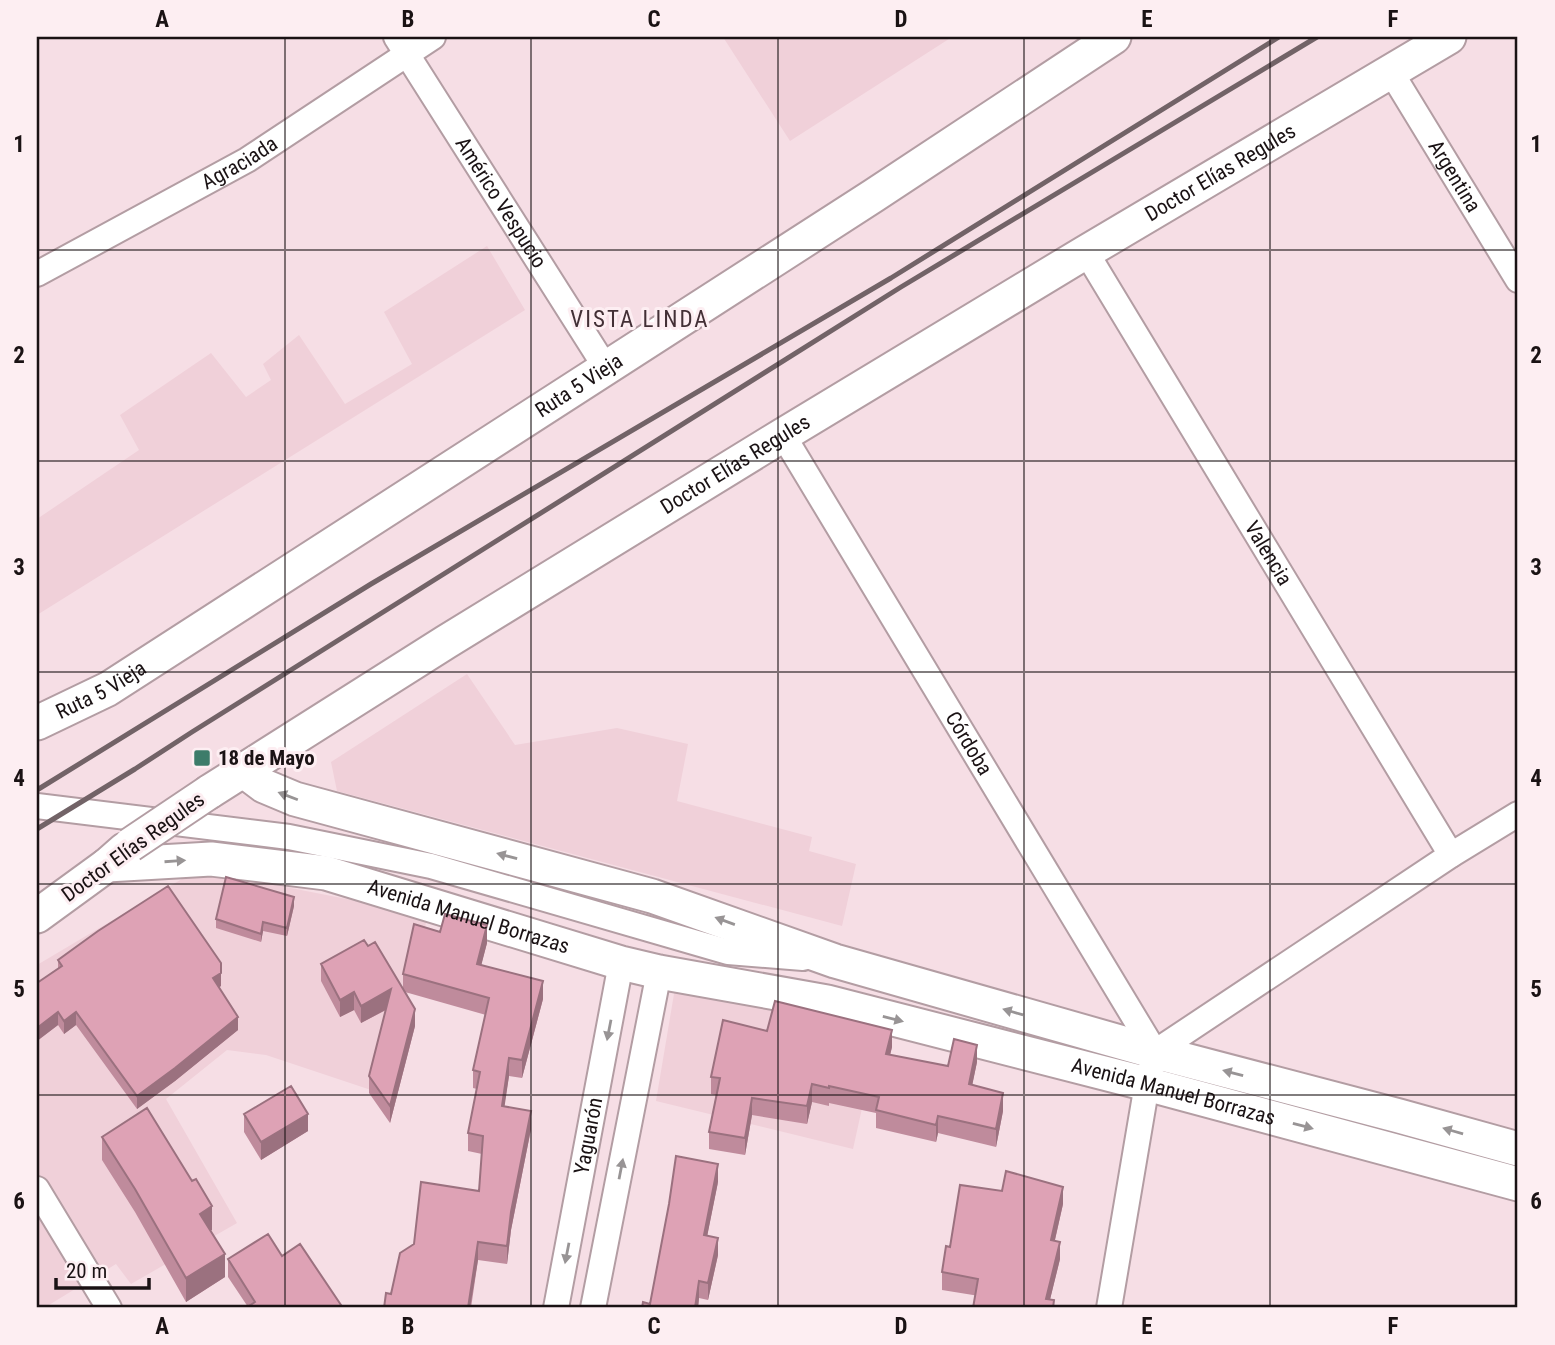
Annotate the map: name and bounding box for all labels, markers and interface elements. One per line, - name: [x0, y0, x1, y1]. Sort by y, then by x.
- text: A: [155, 6, 169, 33]
- text: B: [402, 6, 414, 33]
- text: C: [647, 6, 661, 33]
- text: D: [895, 6, 908, 33]
- text: E: [1141, 6, 1153, 33]
- text: F: [1388, 6, 1399, 33]
- street label: Doctor Elías Regules: [1141, 119, 1300, 226]
- text: 1: [13, 131, 25, 158]
- street label: Agraciada: [198, 131, 282, 194]
- text: 1: [1530, 131, 1542, 158]
- street label: Américo Vespucio: [451, 133, 551, 272]
- street label: Argentina: [1423, 136, 1486, 217]
- district label: VISTA LINDA: [570, 306, 710, 333]
- text: 2: [13, 342, 25, 369]
- text: 2: [1530, 342, 1542, 369]
- street label: Ruta 5 Vieja: [531, 349, 627, 422]
- street label: Doctor Elías Regules: [656, 410, 814, 519]
- street label: Valencia: [1240, 517, 1297, 590]
- text: 3: [13, 554, 25, 581]
- text: 3: [1530, 554, 1542, 581]
- street label: Ruta 5 Vieja: [52, 656, 150, 724]
- street label: Córdoba: [941, 707, 997, 779]
- place label: 18 de Mayo: [218, 746, 315, 770]
- marker: 18 de Mayo: [192, 748, 212, 768]
- text: 4: [13, 765, 25, 792]
- text: 4: [1530, 765, 1542, 792]
- street label: Doctor Elías Regules: [57, 787, 209, 907]
- one-way arrow: [277, 790, 298, 801]
- one-way arrow: [496, 850, 518, 861]
- one-way arrow: [164, 855, 186, 866]
- street label: Avenida Manuel Borrazas: [365, 874, 572, 959]
- one-way arrow: [715, 915, 736, 926]
- text: 5: [13, 976, 25, 1003]
- text: 5: [1530, 976, 1542, 1003]
- one-way arrow: [1002, 1006, 1024, 1017]
- one-way arrow: [882, 1014, 904, 1025]
- one-way arrow: [603, 1019, 614, 1041]
- street label: Avenida Manuel Borrazas: [1069, 1053, 1278, 1130]
- one-way arrow: [1222, 1067, 1244, 1078]
- street label: Yaguarón: [569, 1096, 607, 1176]
- one-way arrow: [1292, 1121, 1314, 1132]
- one-way arrow: [1441, 1125, 1463, 1136]
- one-way arrow: [615, 1158, 626, 1180]
- text: 6: [13, 1188, 25, 1215]
- text: 6: [1530, 1188, 1542, 1215]
- one-way arrow: [561, 1242, 572, 1264]
- scale bar: [56, 1247, 149, 1291]
- text: 20 m: [66, 1259, 107, 1283]
- text: A: [155, 1313, 169, 1340]
- text: B: [402, 1313, 414, 1340]
- text: C: [647, 1313, 661, 1340]
- text: D: [895, 1313, 908, 1340]
- text: E: [1141, 1313, 1153, 1340]
- text: F: [1388, 1313, 1399, 1340]

